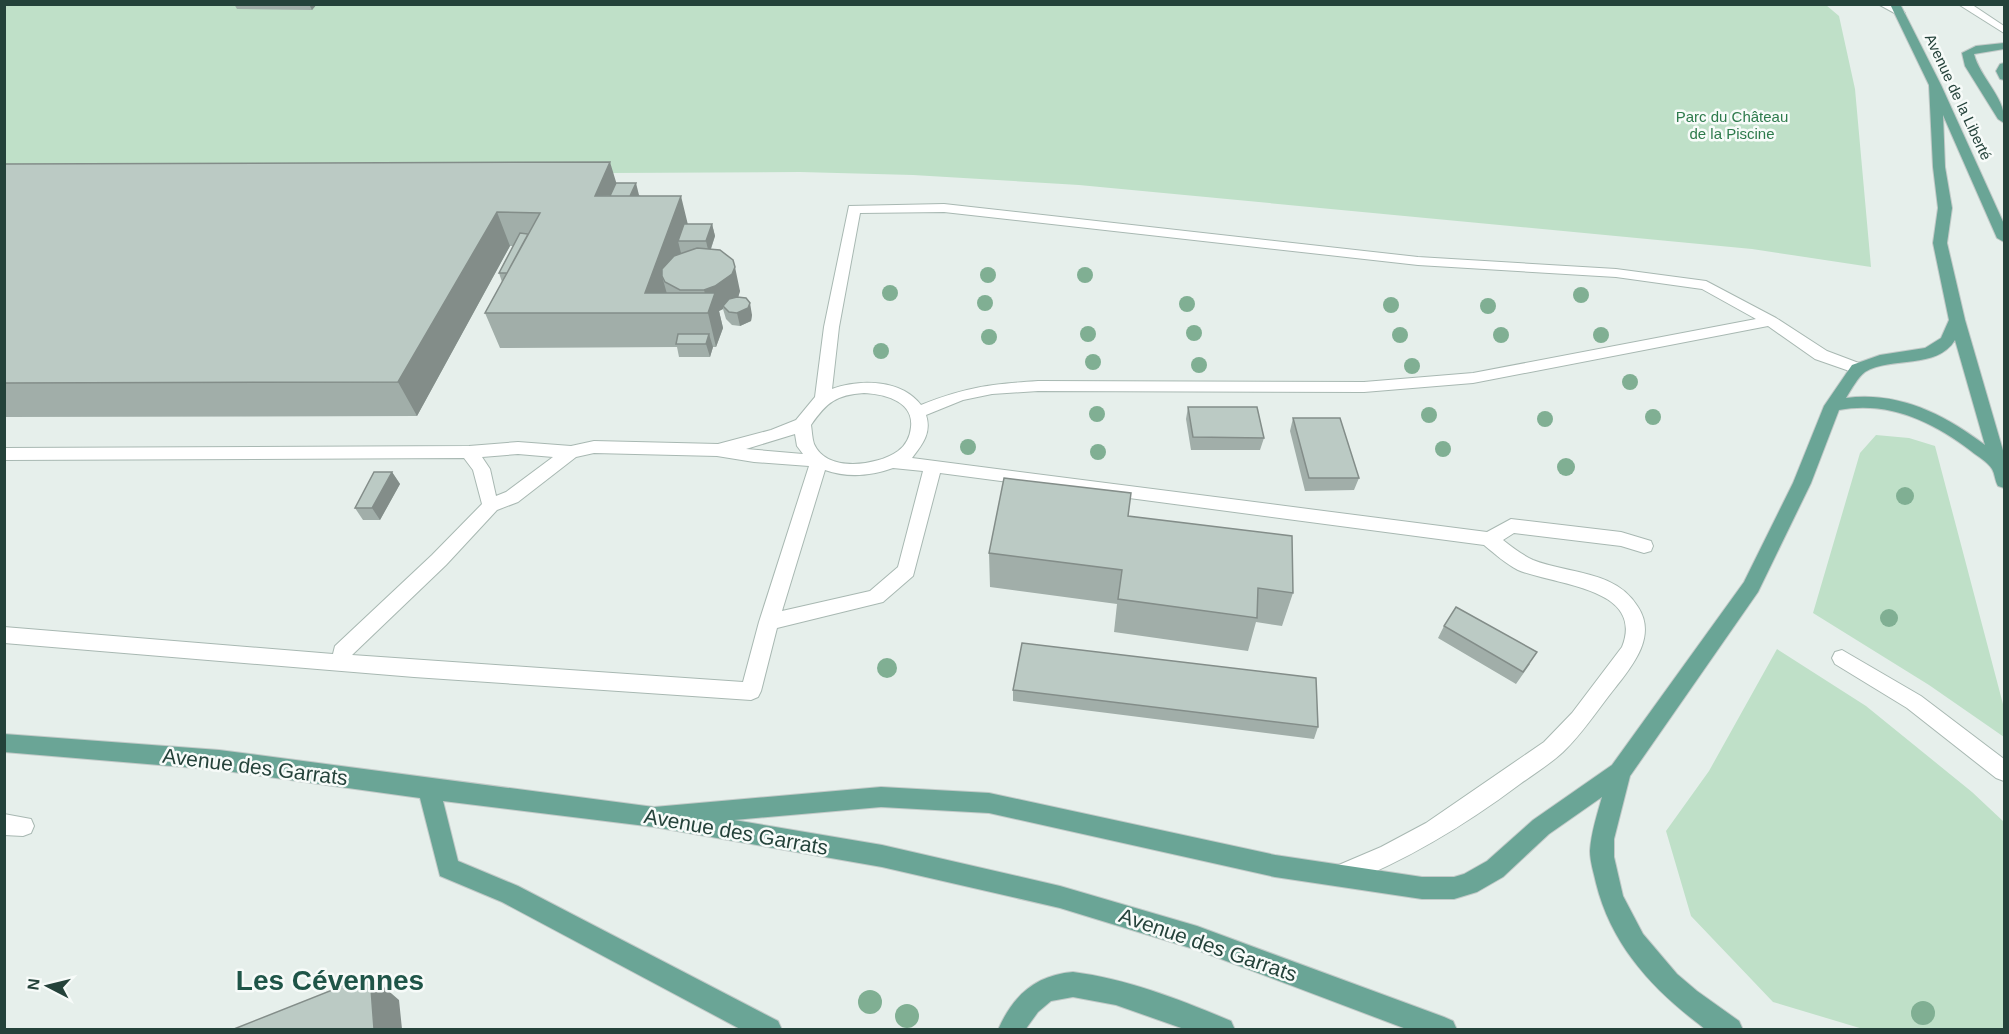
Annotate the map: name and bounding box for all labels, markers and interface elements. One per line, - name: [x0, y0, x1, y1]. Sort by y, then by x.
- street label: Avenue de la Liberté: [1922, 31, 1995, 163]
- park label: Parc du Château de la Piscine: [1676, 108, 1788, 142]
- street label: Avenue des Garrats: [161, 744, 349, 789]
- street label: Avenue des Garrats: [642, 804, 830, 859]
- street label: Avenue des Garrats: [1116, 903, 1300, 986]
- north arrow: [18, 956, 78, 1016]
- district label: Les Cévennes: [236, 965, 424, 996]
- text: N: [24, 977, 43, 991]

